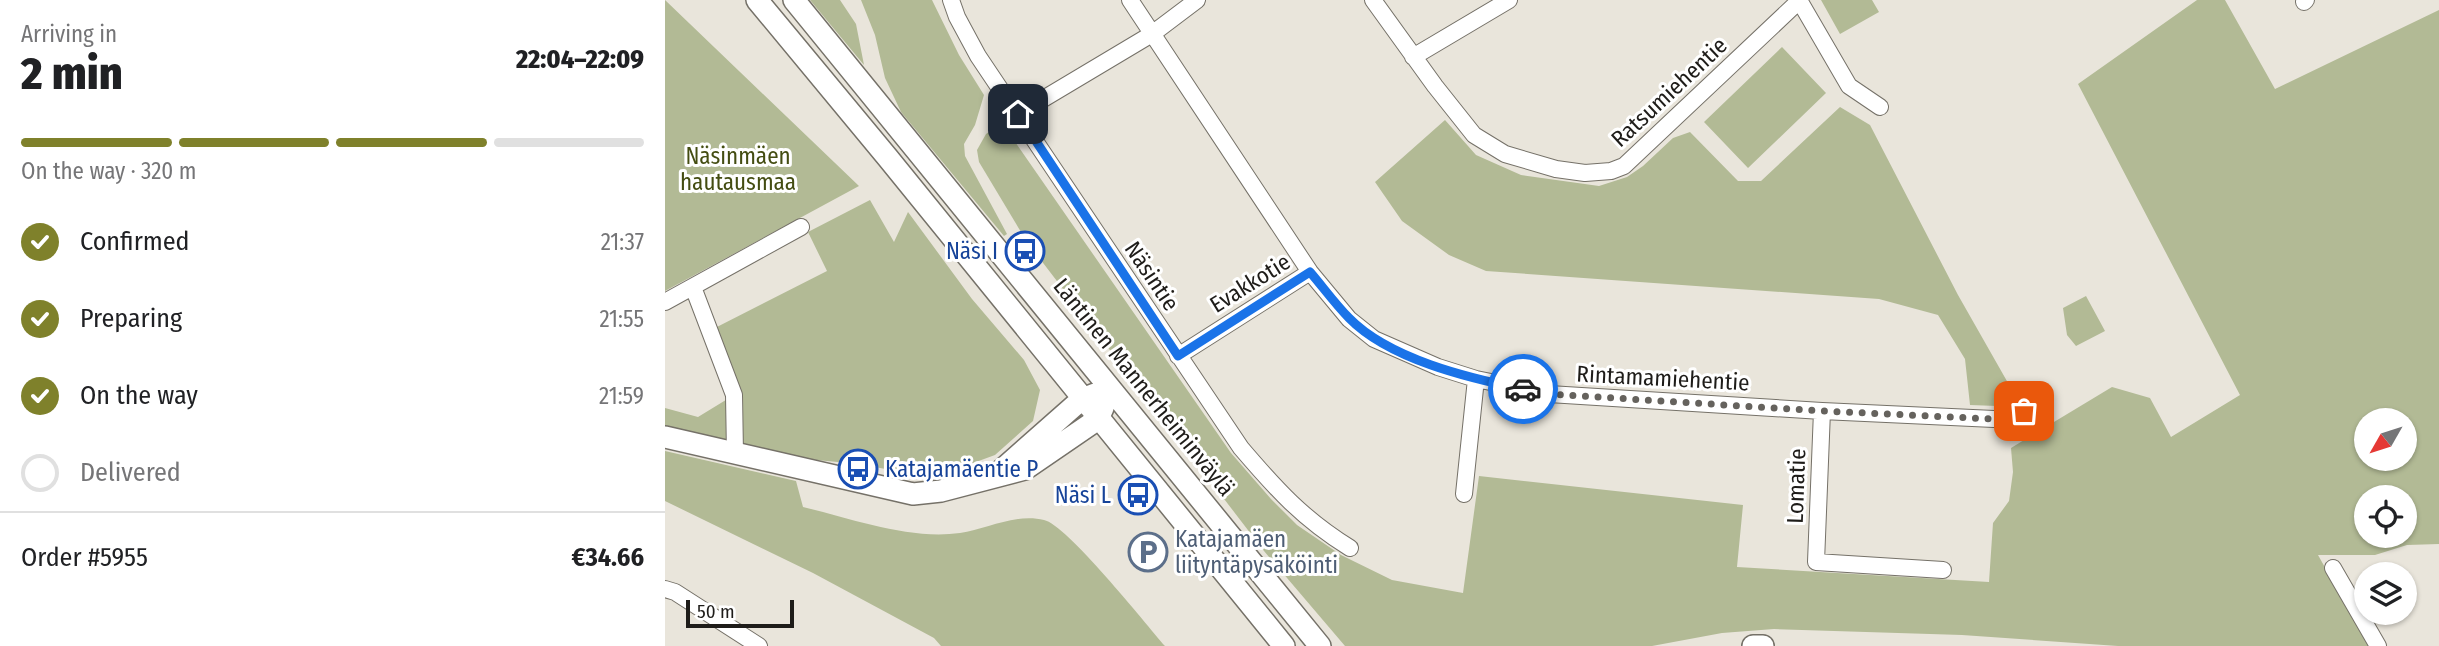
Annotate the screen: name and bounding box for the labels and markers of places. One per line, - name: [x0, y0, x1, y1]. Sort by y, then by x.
- pin: [988, 84, 1048, 144]
- bus stop icon: Näsi I: [1004, 230, 1046, 272]
- place label: Näsi I: [946, 237, 998, 265]
- pin: [1994, 381, 2054, 441]
- bus stop icon: Katajamäentie P: [837, 448, 879, 490]
- place label: Katajamäentie P: [885, 455, 1038, 483]
- bus stop icon: Näsi L: [1117, 474, 1159, 516]
- place label: Näsi L: [1055, 481, 1111, 509]
- place label: Katajamäen liityntäpysäköinti: [1175, 525, 1338, 579]
- parking icon: Katajamäen liityntäpysäköinti: [1127, 531, 1169, 573]

